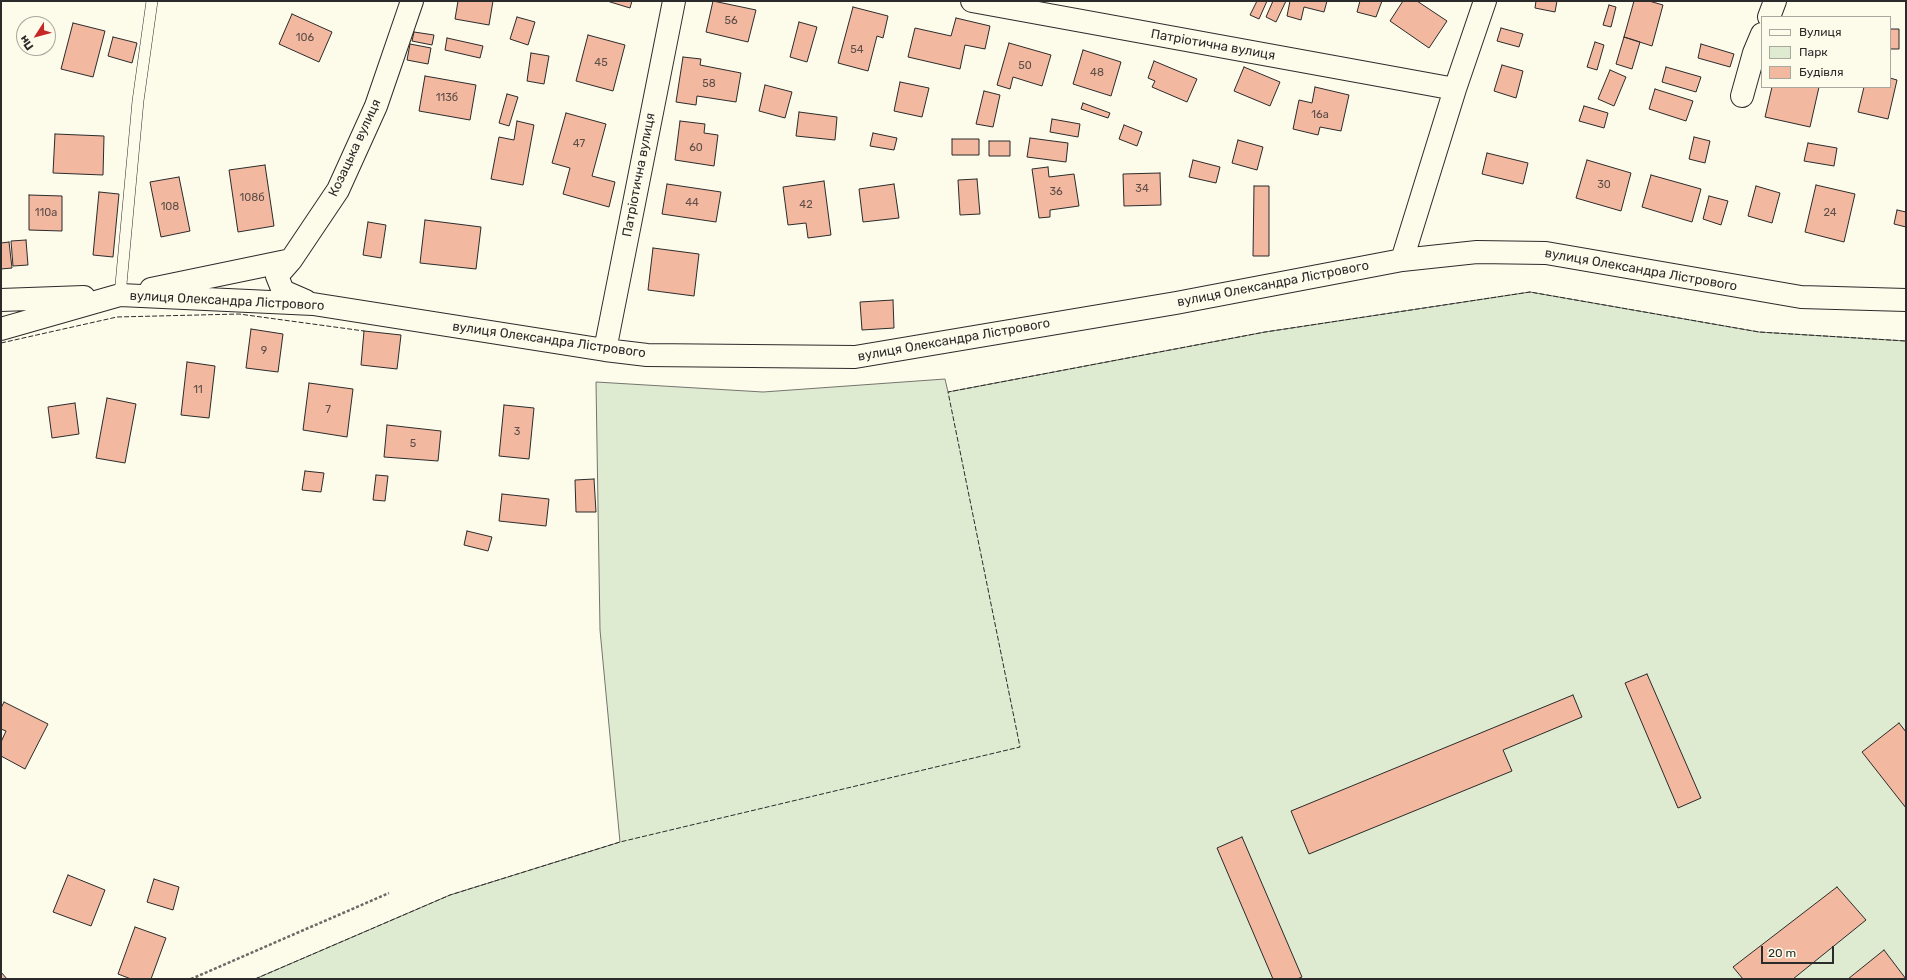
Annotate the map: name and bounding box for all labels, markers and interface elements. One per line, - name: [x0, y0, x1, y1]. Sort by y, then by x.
- house number: 56: [724, 14, 738, 28]
- north arrow: [16, 16, 56, 56]
- legend: [1761, 16, 1891, 88]
- text: Вулиця: [1799, 25, 1841, 39]
- street label: Патріотична вулиця: [1150, 26, 1276, 64]
- house number: 106: [296, 31, 314, 45]
- text: Пн: [17, 33, 36, 53]
- house number: 54: [850, 43, 864, 57]
- text: Парк: [1799, 45, 1828, 59]
- house number: 45: [594, 56, 608, 70]
- house number: 50: [1018, 59, 1032, 73]
- text: Будівля: [1799, 65, 1844, 79]
- house number: 48: [1090, 66, 1104, 80]
- house number: 58: [702, 77, 716, 91]
- house number: 113б: [436, 91, 458, 105]
- street label: Козацька вулиця: [326, 97, 384, 199]
- house number: 16а: [1311, 108, 1329, 122]
- street label: Патріотична вулиця: [619, 112, 659, 238]
- house number: 47: [573, 137, 585, 151]
- house number: 60: [689, 141, 703, 155]
- house number: 30: [1597, 178, 1611, 192]
- house number: 34: [1135, 182, 1149, 196]
- house number: 36: [1049, 185, 1063, 199]
- house number: 108б: [239, 191, 265, 205]
- house number: 44: [685, 196, 699, 210]
- house number: 42: [799, 198, 813, 212]
- house number: 108: [161, 200, 179, 214]
- house number: 110а: [35, 206, 57, 220]
- house number: 24: [1823, 206, 1837, 220]
- street label: вулиця Олександра Лістрового: [1544, 245, 1738, 295]
- street label: вулиця Олександра Лістрового: [1176, 258, 1370, 310]
- street label: вулиця Олександра Лістрового: [129, 288, 325, 314]
- street label: вулиця Олександра Лістрового: [857, 315, 1051, 365]
- street label: вулиця Олександра Лістрового: [451, 319, 647, 361]
- house number: 9: [261, 344, 267, 358]
- house number: 11: [193, 383, 203, 397]
- house number: 7: [325, 403, 331, 417]
- house number: 3: [514, 425, 520, 439]
- house number: 5: [410, 437, 416, 451]
- scale bar: [1763, 938, 1836, 964]
- text: 20 m: [1768, 946, 1796, 960]

